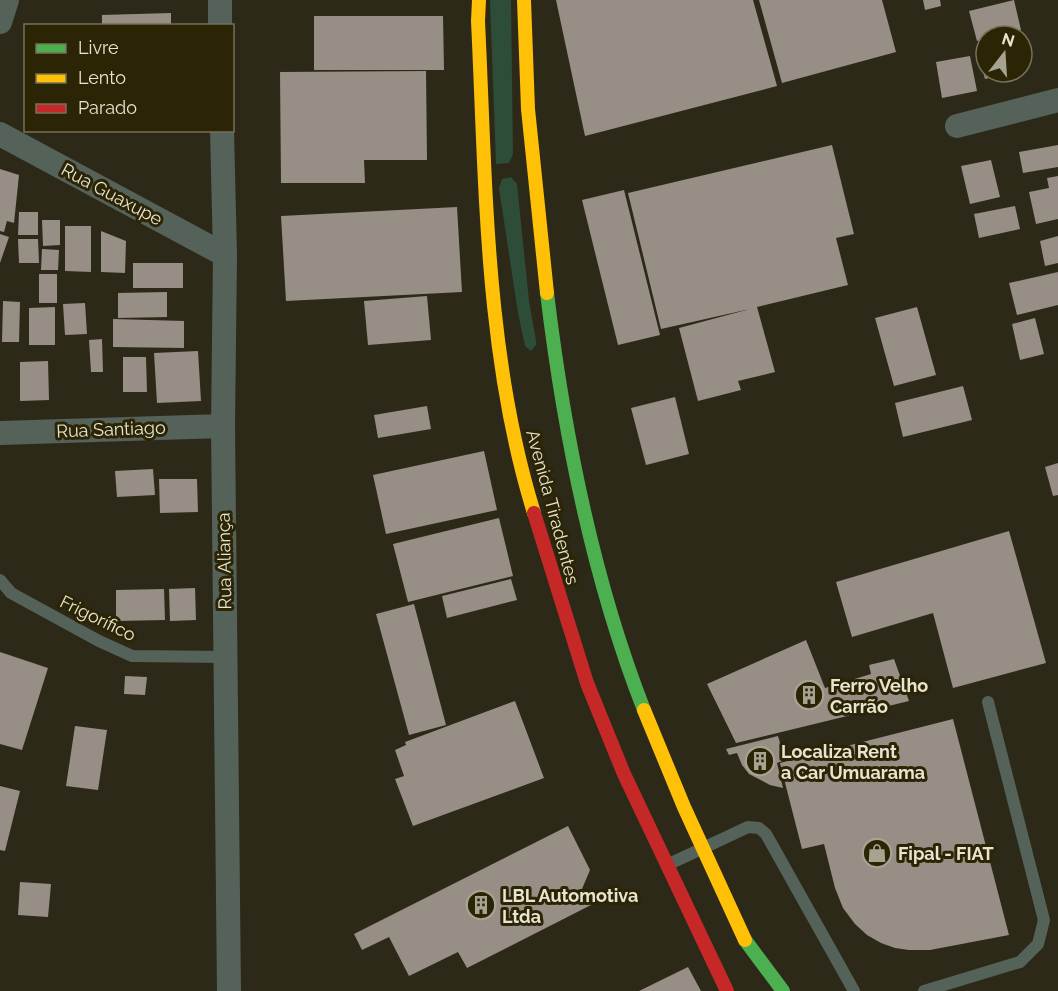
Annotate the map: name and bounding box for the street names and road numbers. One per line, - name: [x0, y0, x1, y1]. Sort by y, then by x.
- street label: Rua Guaxupe: [58, 159, 167, 230]
- street label: Rua Santiago: [56, 417, 166, 441]
- street label: Avenida Tiradentes: [522, 427, 584, 587]
- street label: Rua Aliança: [213, 512, 235, 610]
- street label: Frigorífico: [57, 591, 140, 645]

